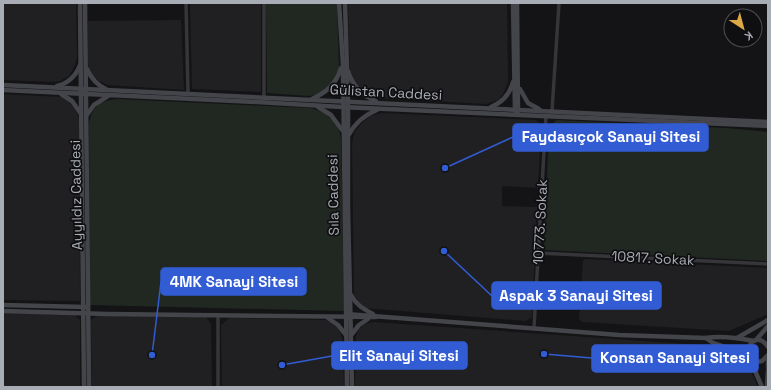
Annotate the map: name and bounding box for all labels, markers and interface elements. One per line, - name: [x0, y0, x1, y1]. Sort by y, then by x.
- north arrow: [723, 8, 763, 48]
- text: K: [742, 28, 756, 44]
- street label: Gülistan Caddesi: [329, 80, 443, 104]
- callout: Faydasıçok Sanayi Sitesi: [513, 124, 708, 151]
- text: Faydasıçok Sanayi Sitesi: [522, 127, 700, 146]
- street label: Ayyıldız Caddesi: [66, 140, 86, 250]
- street label: Sıla Caddesi: [323, 154, 343, 236]
- street label: 10773. Sokak: [529, 178, 551, 265]
- street label: 10817. Sokak: [611, 247, 695, 269]
- callout: 4MK Sanayi Sitesi: [161, 268, 306, 295]
- text: 4MK Sanayi Sitesi: [170, 272, 298, 291]
- callout: Aspak 3 Sanayi Sitesi: [492, 282, 661, 309]
- text: Aspak 3 Sanayi Sitesi: [499, 286, 653, 305]
- callout: Elit Sanayi Sitesi: [332, 342, 467, 369]
- callout: Konsan Sanayi Sitesi: [592, 345, 758, 372]
- text: Elit Sanayi Sitesi: [339, 346, 459, 365]
- text: Konsan Sanayi Sitesi: [600, 348, 750, 367]

